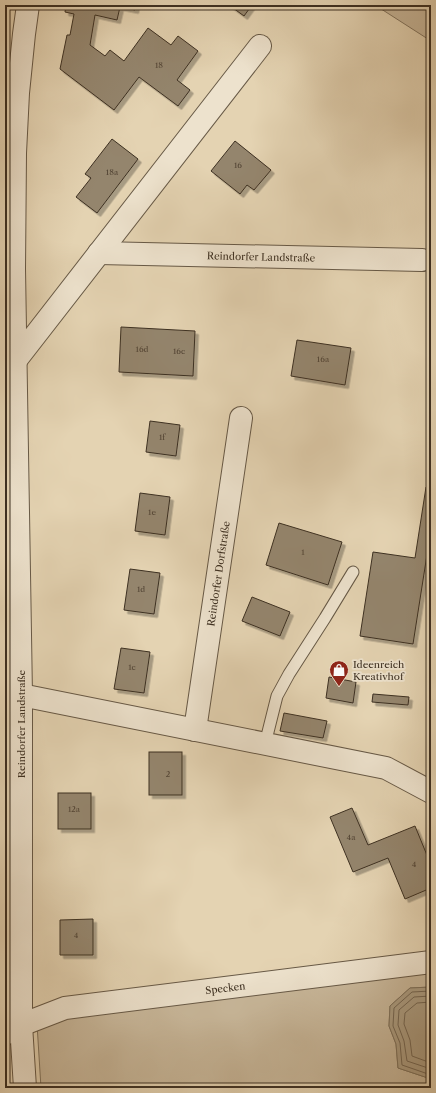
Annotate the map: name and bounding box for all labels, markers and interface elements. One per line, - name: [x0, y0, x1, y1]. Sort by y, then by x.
- house number: 18: [155, 60, 163, 70]
- house number: 16: [234, 160, 242, 170]
- house number: 18a: [106, 167, 119, 177]
- street label: Reindorfer Landstraße: [207, 249, 316, 264]
- house number: 16d: [136, 344, 149, 354]
- house number: 16c: [173, 346, 185, 356]
- house number: 16a: [317, 354, 330, 364]
- house number: 1f: [159, 432, 166, 442]
- house number: 1e: [148, 507, 156, 517]
- street label: Reindorfer Dorfstraße: [204, 520, 232, 627]
- house number: 1: [301, 547, 305, 557]
- house number: 1d: [137, 584, 145, 594]
- place label: Ideenreich Kreativhof: [353, 658, 405, 683]
- shop icon: Ideenreich Kreativhof: [328, 659, 350, 687]
- house number: 1c: [128, 662, 136, 672]
- street label: Reindorfer Landstraße: [15, 669, 28, 778]
- house number: 2: [166, 769, 171, 779]
- house number: 12a: [68, 804, 81, 814]
- house number: 4a: [347, 832, 356, 842]
- house number: 4: [412, 859, 417, 869]
- house number: 4: [74, 930, 79, 940]
- street label: Specken: [204, 979, 247, 997]

